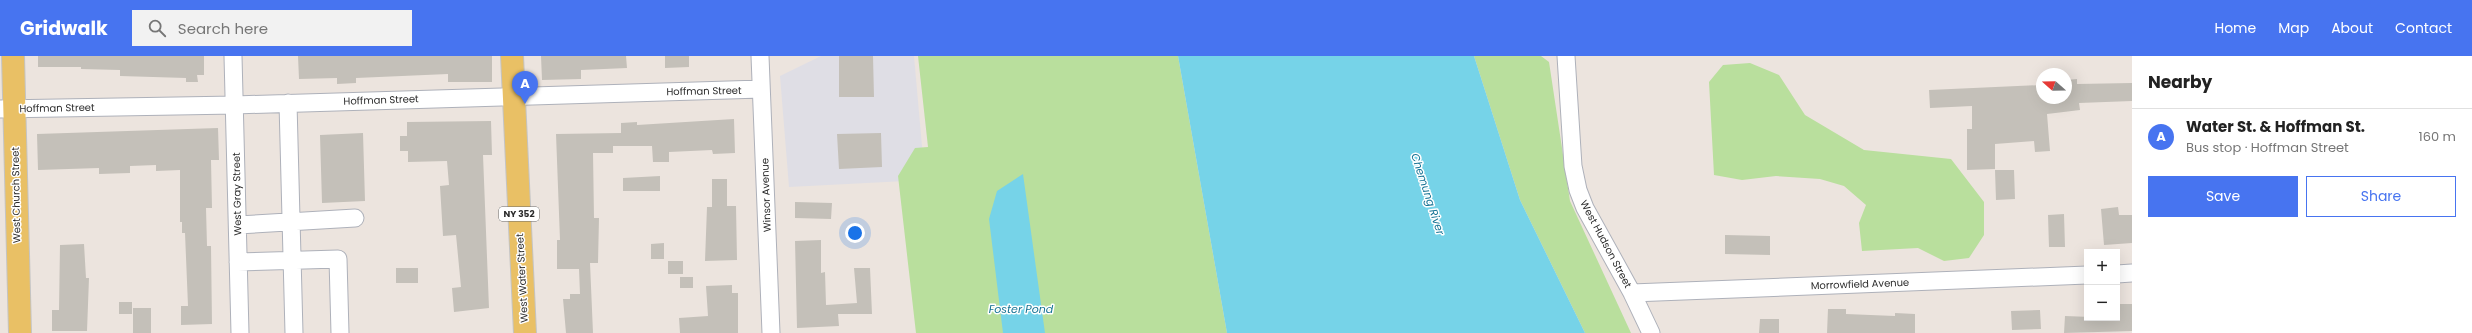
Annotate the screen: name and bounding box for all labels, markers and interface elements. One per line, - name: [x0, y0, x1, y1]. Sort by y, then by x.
- search box: [132, 10, 412, 46]
- text: Gridwalk: [20, 15, 108, 42]
- icon: search: [146, 17, 168, 39]
- text: Search here: [178, 18, 268, 39]
- text: Home: [2214, 18, 2256, 38]
- text: Map: [2278, 18, 2309, 38]
- text: About: [2331, 18, 2373, 38]
- text: Contact: [2395, 18, 2452, 38]
- north arrow: [2036, 68, 2072, 104]
- text: Nearby: [2148, 70, 2212, 94]
- pin: A: [512, 71, 538, 104]
- street label: Hoffman Street: [666, 83, 742, 99]
- street label: Hoffman Street: [343, 91, 419, 109]
- street label: Hoffman Street: [19, 100, 95, 116]
- text: Water St. & Hoffman St.: [2186, 116, 2365, 137]
- text: A: [2156, 127, 2166, 146]
- text: 160 m: [2419, 127, 2456, 146]
- text: Bus stop · Hoffman Street: [2186, 138, 2349, 157]
- street label: West Church Street: [8, 146, 24, 243]
- water label: Chemung River: [1407, 151, 1449, 238]
- street label: West Gray Street: [229, 152, 245, 236]
- street label: Winsor Avenue: [757, 158, 775, 232]
- button: Save: [2148, 176, 2298, 217]
- button: Share: [2306, 176, 2456, 217]
- street label: West Hudson Street: [1576, 197, 1636, 291]
- road number: NY 352: [499, 207, 539, 221]
- your location: [845, 223, 865, 243]
- street label: West Water Street: [512, 233, 532, 323]
- map controls: [2084, 249, 2120, 321]
- button: +: [2084, 249, 2120, 285]
- street label: Morrowfield Avenue: [1811, 275, 1909, 293]
- button: −: [2084, 285, 2120, 321]
- water label: Foster Pond: [989, 301, 1054, 317]

